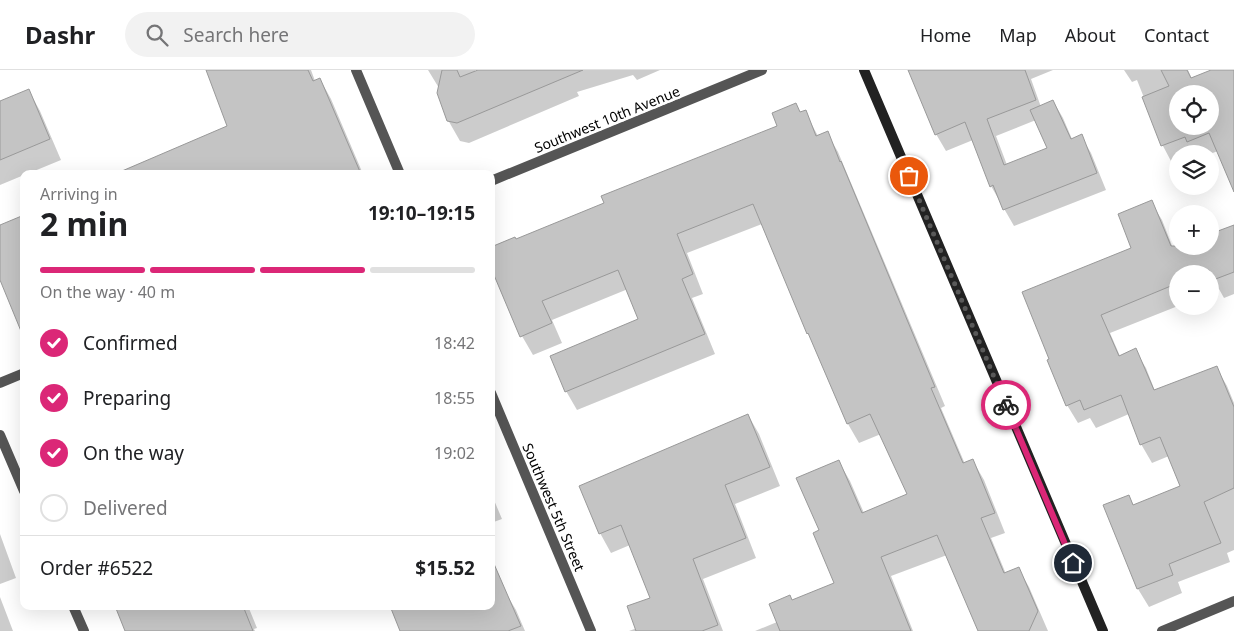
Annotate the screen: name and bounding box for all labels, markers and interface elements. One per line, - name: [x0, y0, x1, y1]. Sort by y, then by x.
- search box: [125, 12, 475, 57]
- text: Dashr: [25, 18, 95, 51]
- icon: search: [143, 21, 171, 49]
- text: Search here: [183, 22, 289, 48]
- text: Home: [920, 23, 971, 47]
- text: Map: [999, 23, 1037, 47]
- text: About: [1065, 23, 1116, 47]
- text: Contact: [1144, 23, 1209, 47]
- street label: Southwest 10th Avenue: [531, 81, 683, 157]
- map controls: [1169, 85, 1219, 315]
- button: locate: [1169, 85, 1219, 135]
- button: layers: [1169, 145, 1219, 195]
- pin: [888, 155, 930, 197]
- icon: bag: [895, 162, 923, 190]
- text: Arriving in: [40, 183, 118, 205]
- text: 19:10–19:15: [368, 200, 475, 226]
- text: 2 min: [40, 202, 128, 245]
- button: +: [1169, 205, 1219, 255]
- button: −: [1169, 265, 1219, 315]
- text: On the way · 40 m: [40, 281, 175, 303]
- icon: check: [40, 329, 68, 357]
- text: Confirmed: [83, 330, 178, 356]
- text: 18:42: [434, 332, 475, 354]
- courier: [981, 380, 1031, 430]
- icon: check: [40, 384, 68, 412]
- text: Preparing: [83, 385, 171, 411]
- text: 18:55: [434, 387, 475, 409]
- icon: bike: [992, 391, 1020, 419]
- icon: check: [40, 439, 68, 467]
- text: On the way: [83, 440, 184, 466]
- street label: Southwest 5th Street: [518, 440, 590, 574]
- text: 19:02: [434, 442, 475, 464]
- text: Delivered: [83, 495, 168, 521]
- pin: [1052, 542, 1094, 584]
- icon: home: [1059, 549, 1087, 577]
- text: Order #6522: [40, 555, 153, 581]
- text: $15.52: [415, 555, 475, 581]

